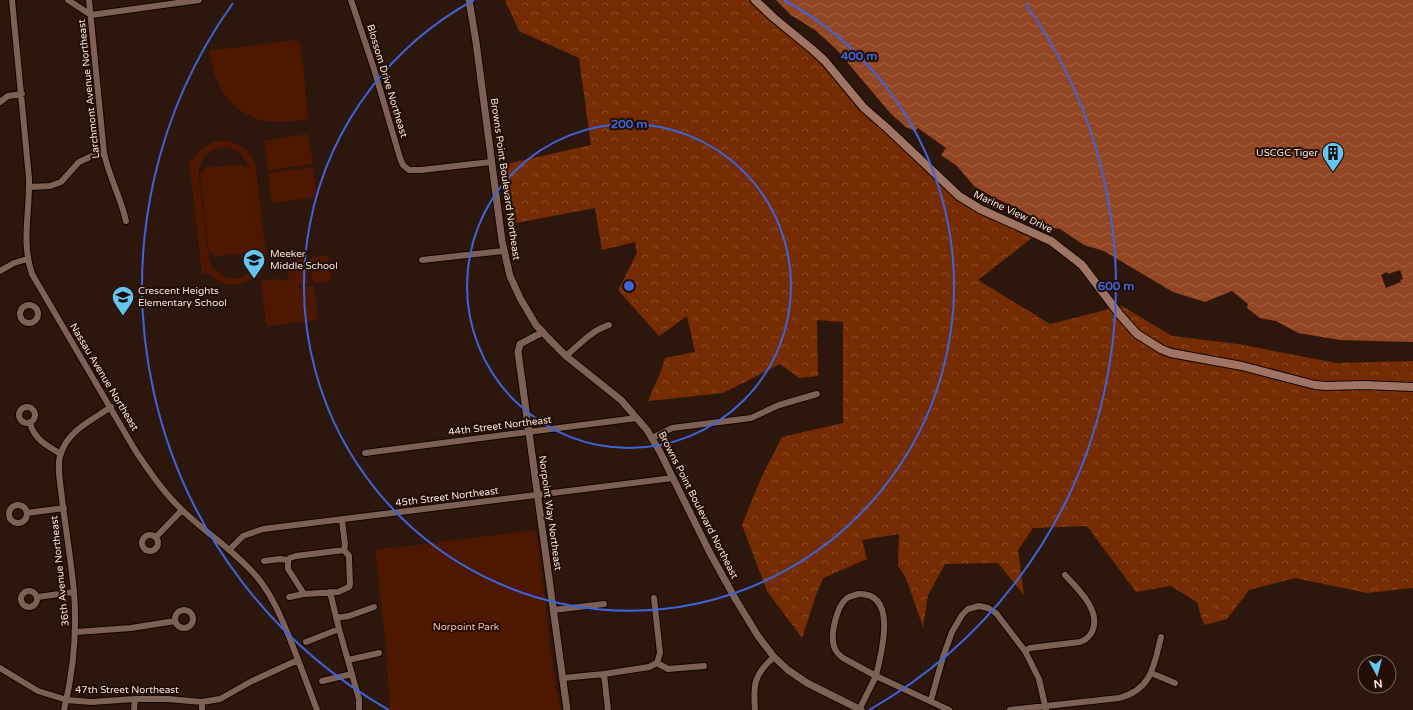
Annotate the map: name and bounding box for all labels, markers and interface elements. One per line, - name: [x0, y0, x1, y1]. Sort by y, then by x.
- street label: Larchmont Avenue Northeast: [76, 19, 102, 159]
- street label: Blossom Drive Northeast: [364, 23, 410, 139]
- text: 400 m: [841, 49, 877, 63]
- street label: Browns Point Boulevard Northeast: [488, 97, 522, 261]
- text: 200 m: [611, 117, 647, 131]
- building icon: USCGC Tiger: [1320, 140, 1346, 173]
- place label: USCGC Tiger: [1256, 147, 1318, 159]
- street label: Marine View Drive: [971, 188, 1055, 236]
- school or university icon: Meeker Middle School: [241, 247, 267, 280]
- place label: Meeker Middle School: [270, 248, 338, 272]
- centre of rings: [622, 279, 636, 293]
- text: 600 m: [1098, 279, 1134, 293]
- school or university icon: Crescent Heights Elementary School: [110, 284, 136, 317]
- place label: Crescent Heights Elementary School: [138, 285, 227, 309]
- street label: Nassau Avenue Northeast: [67, 321, 141, 433]
- street label: 44th Street Northeast: [448, 414, 552, 438]
- street label: Browns Point Boulevard Northeast: [656, 429, 741, 581]
- street label: Norpoint Way Northeast: [536, 455, 564, 571]
- street label: 45th Street Northeast: [395, 485, 499, 509]
- street label: 36th Avenue Northeast: [48, 515, 72, 627]
- park label: Norpoint Park: [433, 621, 500, 633]
- north arrow: [1357, 654, 1397, 694]
- text: N: [1373, 676, 1383, 690]
- street label: 47th Street Northeast: [75, 684, 179, 696]

